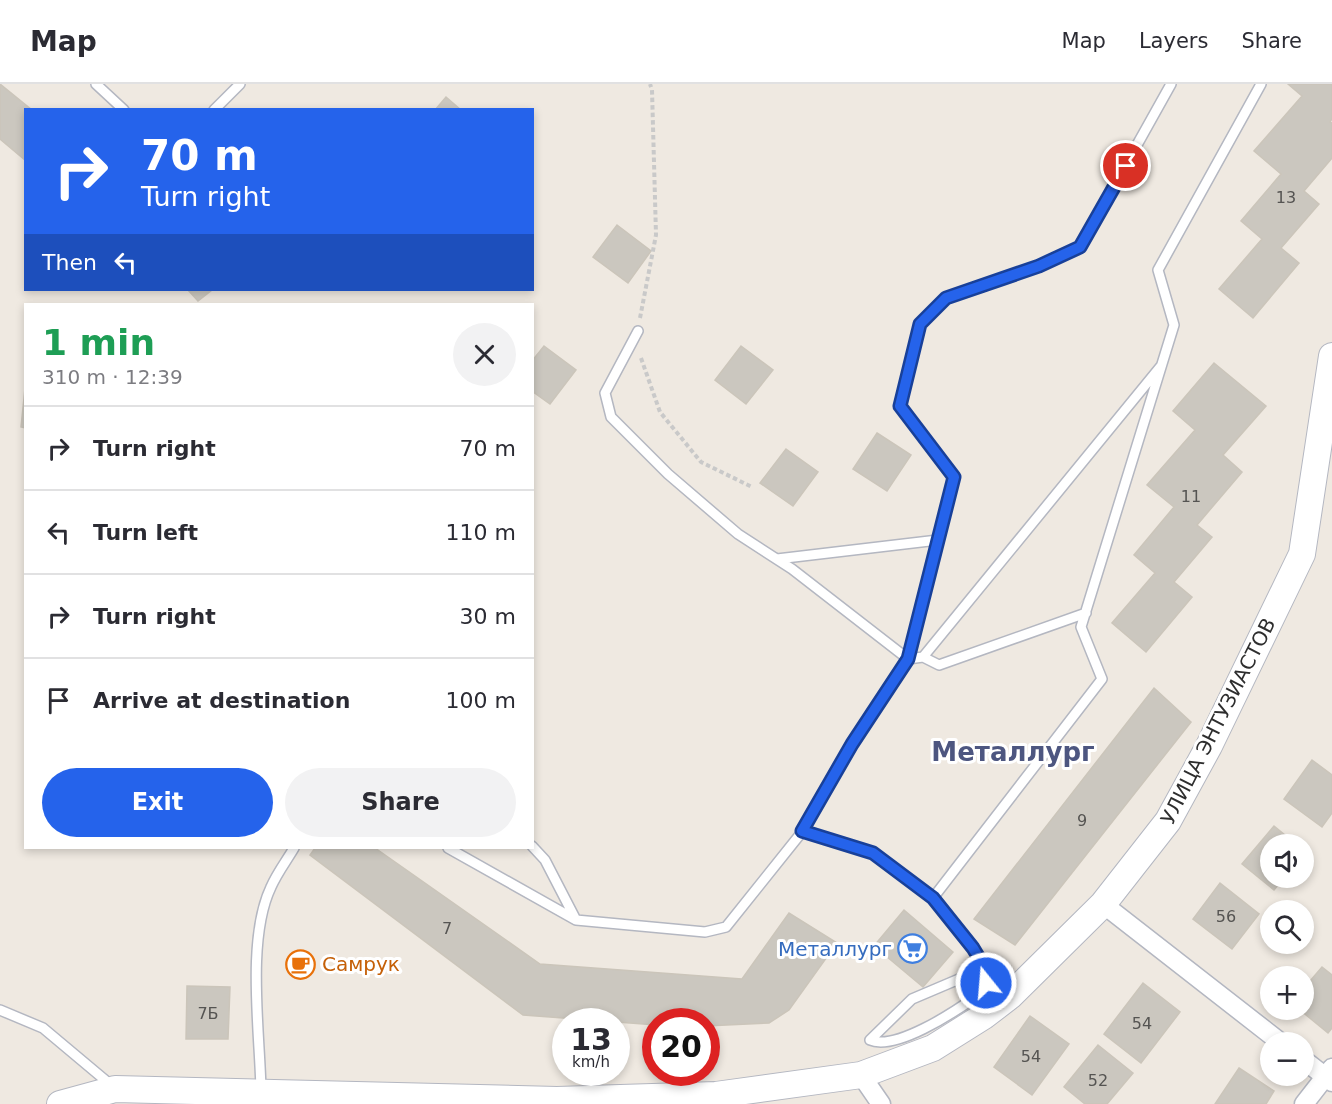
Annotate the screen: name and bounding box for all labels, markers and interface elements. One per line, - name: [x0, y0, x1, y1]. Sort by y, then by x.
- text: Map: [30, 25, 97, 58]
- text: Map: [1062, 29, 1106, 53]
- text: Layers: [1139, 29, 1208, 53]
- text: Share: [1241, 29, 1302, 53]
- text: 70 m: [141, 131, 258, 180]
- icon: right: [42, 132, 120, 210]
- pin: [1100, 140, 1151, 191]
- icon: arrive: [1109, 149, 1142, 182]
- text: Turn right: [141, 181, 270, 212]
- house number: 13: [1276, 188, 1296, 207]
- icon: left: [109, 246, 142, 279]
- text: Then: [42, 250, 97, 275]
- text: 1 min: [42, 322, 155, 363]
- button: close: [453, 323, 516, 386]
- text: 310 m · 12:39: [42, 365, 183, 389]
- icon: right: [42, 432, 75, 465]
- text: Turn right: [93, 436, 216, 461]
- text: 70 m: [460, 436, 516, 461]
- house number: 11: [1181, 487, 1201, 506]
- icon: left: [42, 516, 75, 549]
- text: Turn left: [93, 520, 198, 545]
- text: 110 m: [446, 520, 516, 545]
- icon: right: [42, 600, 75, 633]
- text: Turn right: [93, 604, 216, 629]
- text: 30 m: [460, 604, 516, 629]
- street label: УЛИЦА ЭНТУЗИАСТОВ: [1155, 614, 1281, 828]
- icon: arrive: [42, 684, 75, 717]
- text: Arrive at destination: [93, 688, 350, 713]
- text: 100 m: [446, 688, 516, 713]
- district label: Металлург: [931, 737, 1095, 767]
- button: Exit: [42, 768, 273, 837]
- button: Share: [285, 768, 516, 837]
- house number: 9: [1077, 811, 1087, 830]
- map controls: [1260, 834, 1314, 1086]
- button: sound: [1260, 834, 1314, 888]
- button: search: [1260, 900, 1314, 954]
- house number: 56: [1216, 907, 1236, 926]
- house number: 7: [442, 919, 452, 938]
- supermarket icon: Металлург: [897, 933, 929, 965]
- place label: Металлург: [778, 937, 892, 961]
- cafe icon: Самрук: [285, 948, 317, 980]
- position arrow: [954, 951, 1018, 1015]
- place label: Самрук: [322, 952, 400, 976]
- button: +: [1260, 966, 1314, 1020]
- house number: 7Б: [197, 1004, 219, 1023]
- speed limit sign: 20: [642, 1008, 720, 1086]
- house number: 54: [1132, 1014, 1152, 1033]
- text: 13: [570, 1022, 612, 1057]
- button: −: [1260, 1032, 1314, 1086]
- house number: 54: [1021, 1047, 1041, 1066]
- text: km/h: [572, 1053, 610, 1071]
- house number: 52: [1088, 1071, 1108, 1090]

